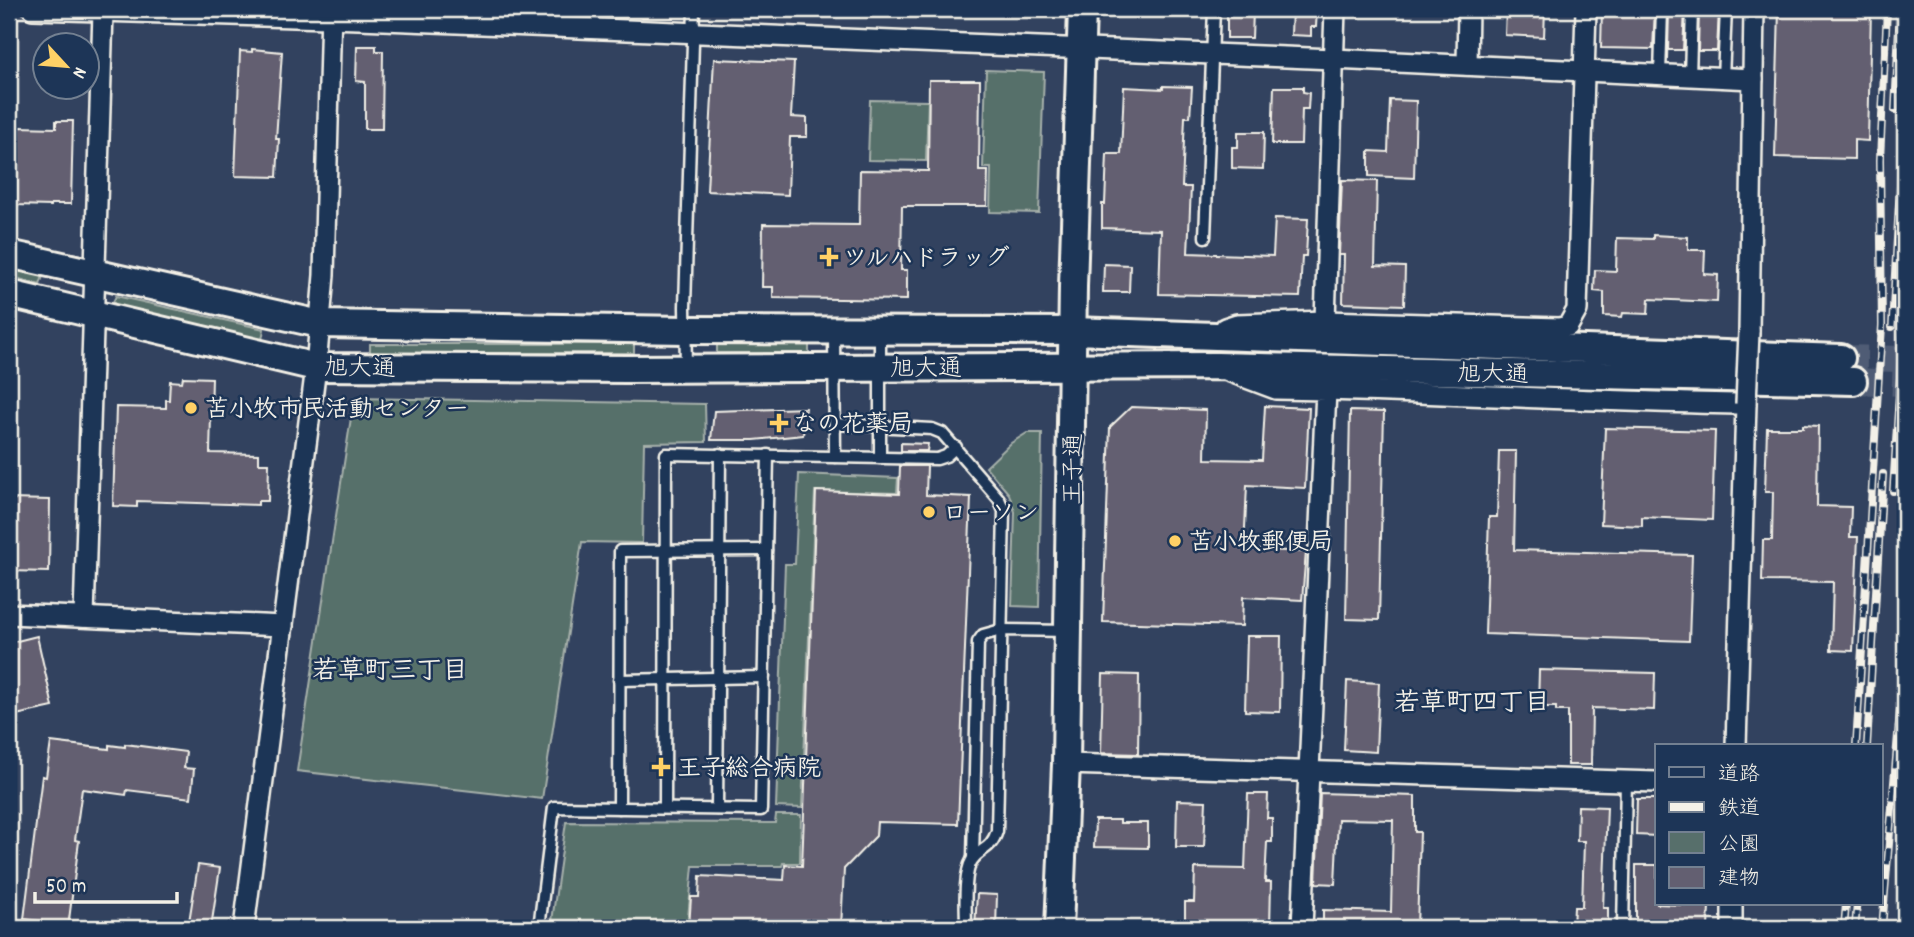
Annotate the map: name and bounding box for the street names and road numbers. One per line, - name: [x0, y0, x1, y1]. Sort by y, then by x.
- street label: 旭大通: [324, 352, 396, 388]
- street label: 旭大通: [890, 353, 962, 387]
- street label: 旭大通: [1457, 358, 1529, 394]
- street label: 王子通: [1057, 433, 1093, 505]

